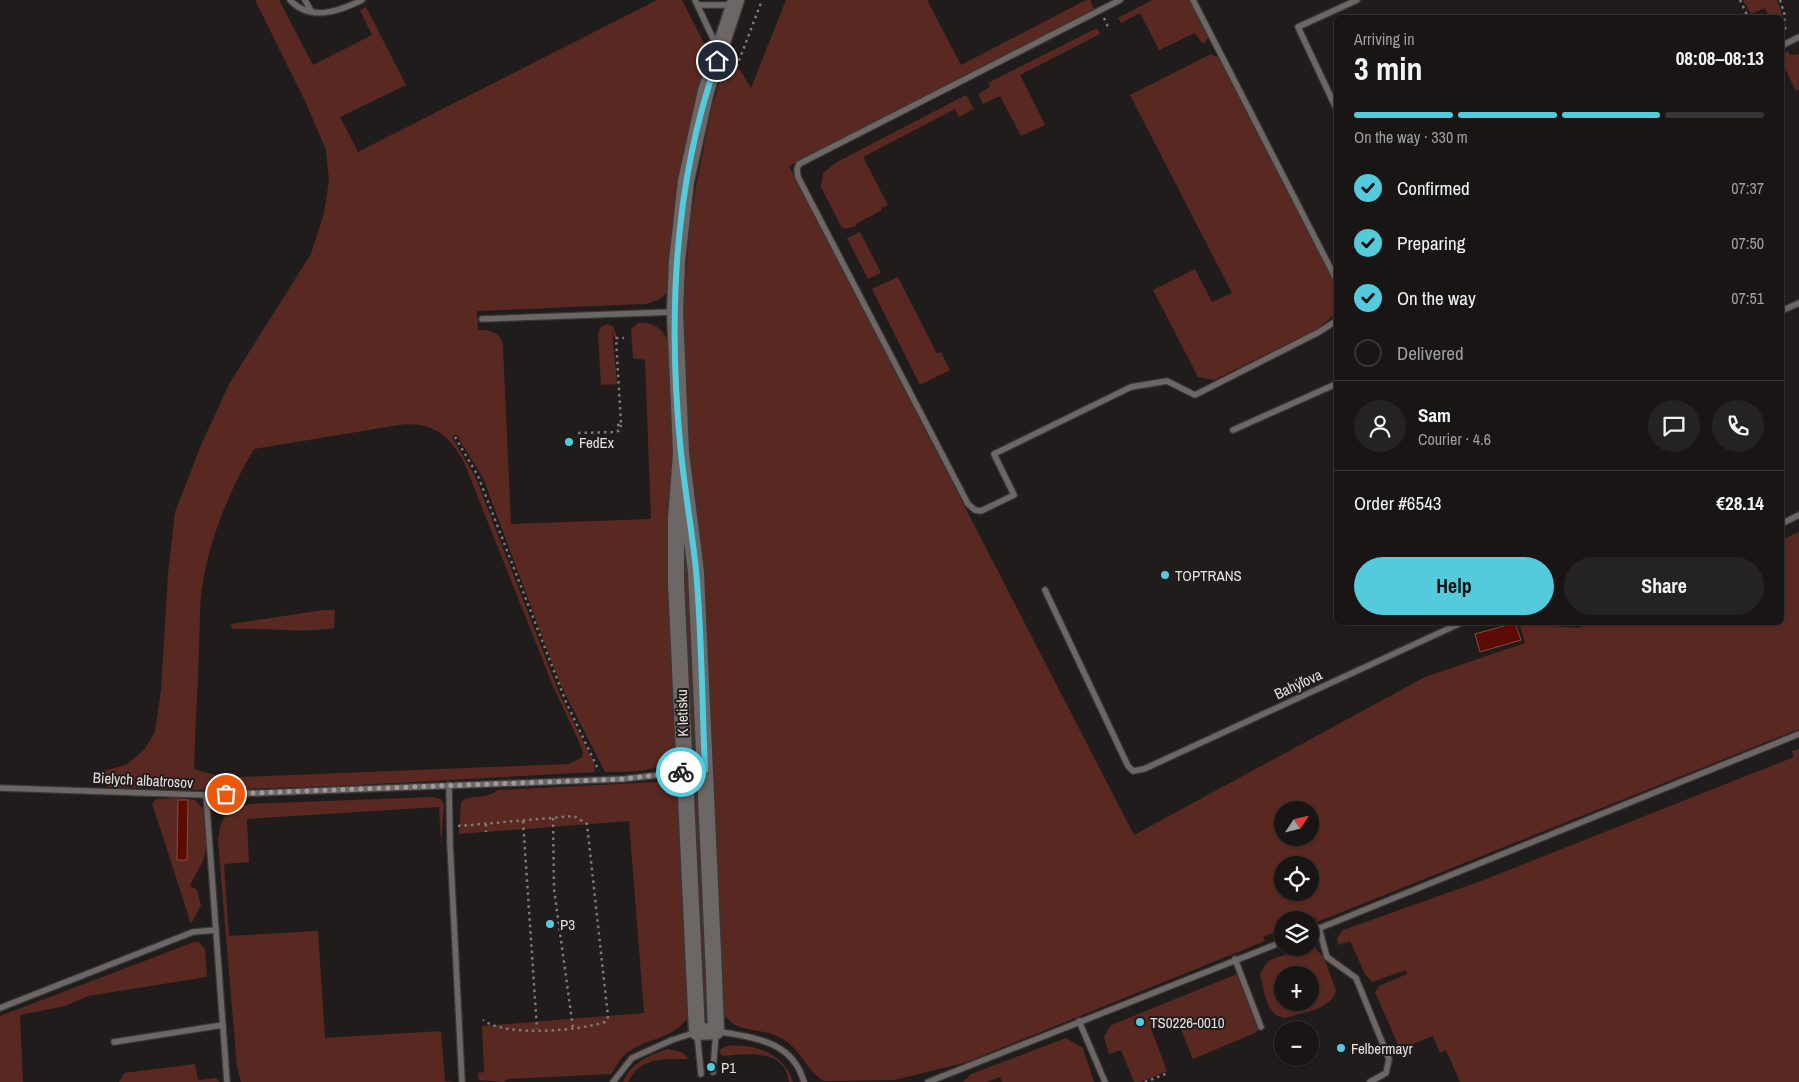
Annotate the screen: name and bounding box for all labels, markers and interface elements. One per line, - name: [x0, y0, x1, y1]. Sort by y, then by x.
- text: Arriving in: [1354, 28, 1415, 50]
- pin: [696, 40, 738, 82]
- text: 08:08–08:13: [1676, 45, 1764, 71]
- icon: home: [703, 47, 731, 75]
- text: 3 min: [1354, 47, 1423, 90]
- text: On the way · 330 m: [1354, 126, 1468, 148]
- icon: check: [1354, 174, 1382, 202]
- text: Confirmed: [1397, 175, 1470, 201]
- text: 07:37: [1731, 177, 1764, 199]
- icon: check: [1354, 229, 1382, 257]
- text: Preparing: [1397, 230, 1465, 256]
- text: 07:50: [1731, 232, 1764, 254]
- icon: check: [1354, 284, 1382, 312]
- text: On the way: [1397, 285, 1476, 311]
- text: 07:51: [1731, 287, 1764, 309]
- text: Delivered: [1397, 340, 1464, 366]
- button: person: [1354, 400, 1406, 452]
- button: chat: [1648, 400, 1700, 452]
- button: phone: [1712, 400, 1764, 452]
- text: Sam: [1418, 402, 1451, 428]
- text: Courier · 4.6: [1418, 428, 1491, 450]
- place label: FedEx: [579, 432, 615, 453]
- marker: FedEx: [563, 436, 575, 448]
- text: Order #6543: [1354, 490, 1441, 516]
- text: €28.14: [1716, 490, 1764, 516]
- button: Help: [1354, 557, 1554, 615]
- button: Share: [1564, 557, 1764, 615]
- place label: TOPTRANS: [1175, 565, 1242, 586]
- marker: TOPTRANS: [1159, 569, 1171, 581]
- street label: Bahýľova: [1271, 664, 1326, 704]
- street label: K letisku: [671, 689, 693, 737]
- courier: [656, 747, 706, 797]
- icon: bike: [667, 758, 695, 786]
- street label: Bielych albatrosov: [92, 767, 195, 793]
- pin: [205, 773, 247, 815]
- icon: bag: [212, 780, 240, 808]
- north arrow: [1274, 801, 1319, 846]
- map controls: [1274, 801, 1319, 1066]
- button: locate: [1274, 856, 1319, 901]
- button: layers: [1274, 911, 1319, 956]
- place label: P3: [560, 914, 575, 935]
- marker: P3: [544, 918, 556, 930]
- button: +: [1274, 966, 1319, 1011]
- place label: TS0226-0010: [1150, 1012, 1225, 1033]
- marker: TS0226-0010: [1134, 1016, 1146, 1028]
- button: −: [1274, 1021, 1319, 1066]
- place label: Felbermayr: [1351, 1038, 1413, 1059]
- marker: Felbermayr: [1335, 1042, 1347, 1054]
- place label: P1: [721, 1057, 736, 1078]
- marker: P1: [705, 1061, 717, 1073]

